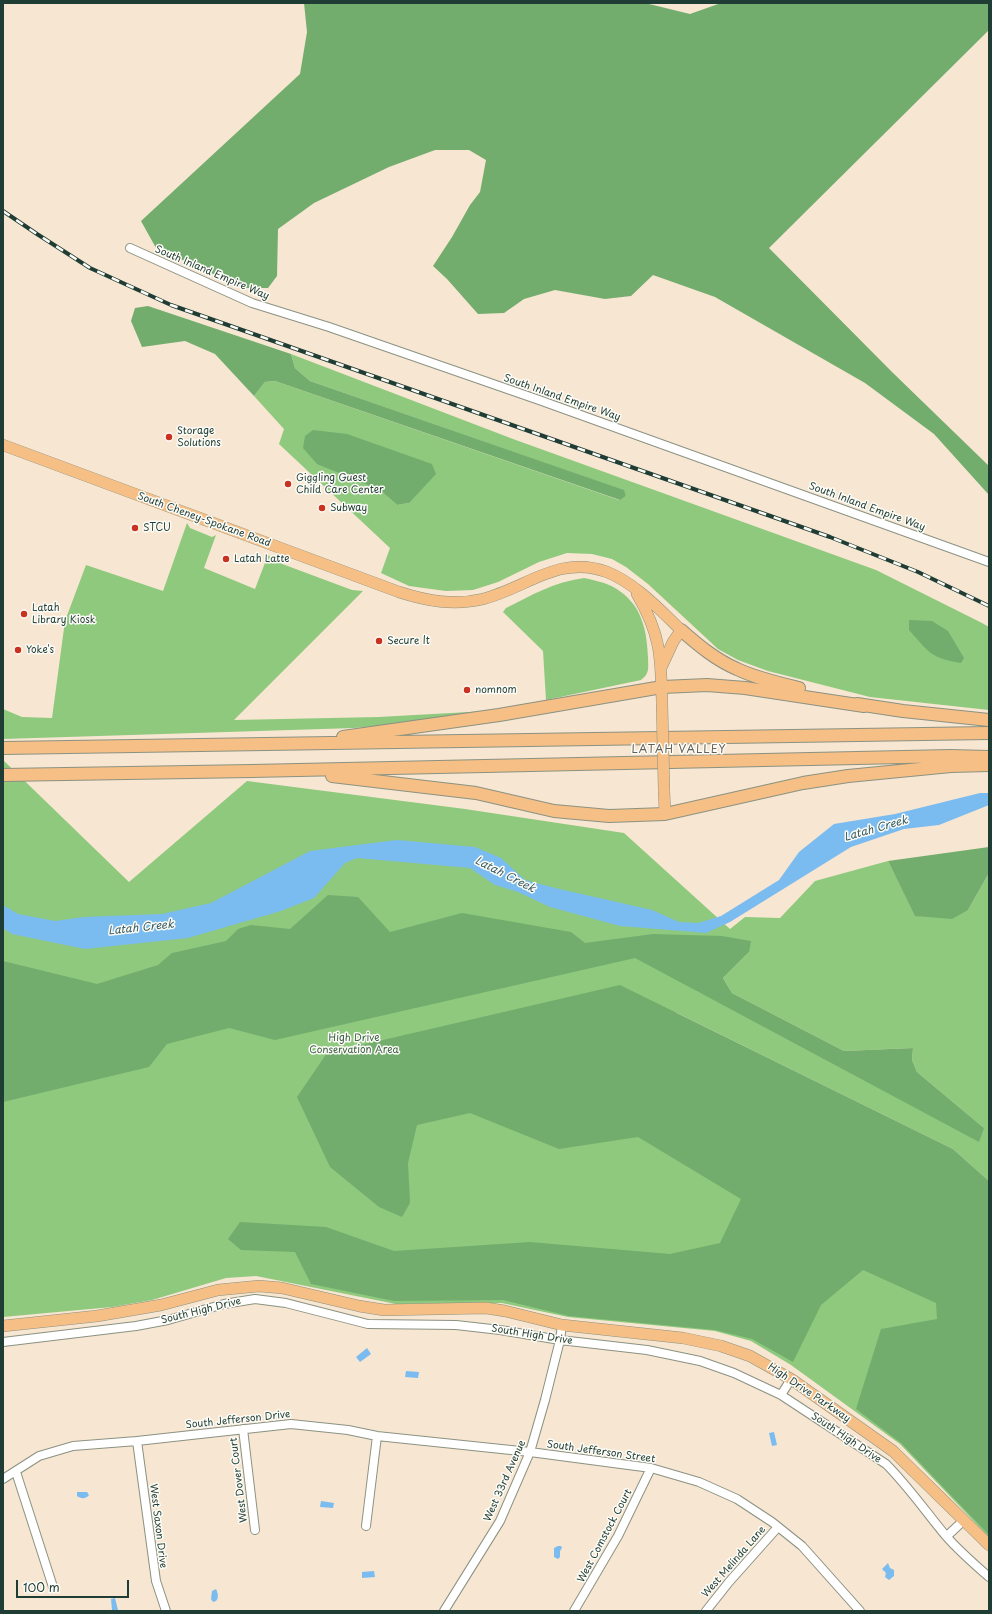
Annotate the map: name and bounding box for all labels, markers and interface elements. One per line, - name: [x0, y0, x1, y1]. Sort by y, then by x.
- street label: South Inland Empire Way: [153, 243, 271, 303]
- street label: South Inland Empire Way: [502, 372, 622, 424]
- place label: Storage Solutions: [177, 425, 221, 448]
- marker: Storage Solutions: [164, 432, 174, 442]
- place label: Giggling Guest Child Care Center: [296, 472, 384, 496]
- marker: Giggling Guest Child Care Center: [283, 479, 293, 489]
- street label: South Inland Empire Way: [807, 480, 927, 534]
- street label: South Cheney-Spokane Road: [136, 490, 272, 550]
- place label: Subway: [330, 502, 367, 514]
- marker: Subway: [317, 503, 327, 513]
- place label: STCU: [143, 522, 171, 534]
- marker: STCU: [130, 523, 140, 533]
- place label: Latah Latte: [234, 553, 290, 565]
- marker: Latah Latte: [221, 554, 231, 564]
- place label: Latah Library Kiosk: [32, 602, 96, 626]
- marker: Latah Library Kiosk: [19, 609, 29, 619]
- place label: Secure It: [387, 635, 430, 647]
- marker: Secure It: [374, 636, 384, 646]
- place label: Yoke's: [26, 644, 54, 656]
- marker: Yoke's: [13, 645, 23, 655]
- place label: nomnom: [475, 684, 517, 696]
- marker: nomnom: [462, 685, 472, 695]
- district label: LATAH VALLEY: [632, 743, 726, 757]
- water label: Latah Creek: [842, 814, 910, 844]
- water label: Latah Creek: [473, 854, 537, 896]
- water label: Latah Creek: [108, 918, 174, 938]
- park label: High Drive Conservation Area: [309, 1032, 399, 1056]
- street label: South High Drive: [160, 1295, 242, 1327]
- street label: South High Drive: [491, 1323, 573, 1347]
- street label: High Drive Parkway: [765, 1361, 853, 1425]
- street label: South Jefferson Drive: [185, 1409, 291, 1431]
- street label: South High Drive: [809, 1410, 883, 1466]
- street label: West Dover Court: [228, 1437, 250, 1523]
- street label: West 33rd Avenue: [482, 1438, 528, 1524]
- street label: South Jefferson Street: [546, 1438, 656, 1466]
- street label: West Saxon Drive: [147, 1483, 169, 1569]
- street label: West Comstock Court: [575, 1487, 635, 1585]
- street label: West Melinda Lane: [700, 1524, 768, 1600]
- scale bar: [18, 1572, 131, 1598]
- text: 100 m: [23, 1578, 60, 1596]

